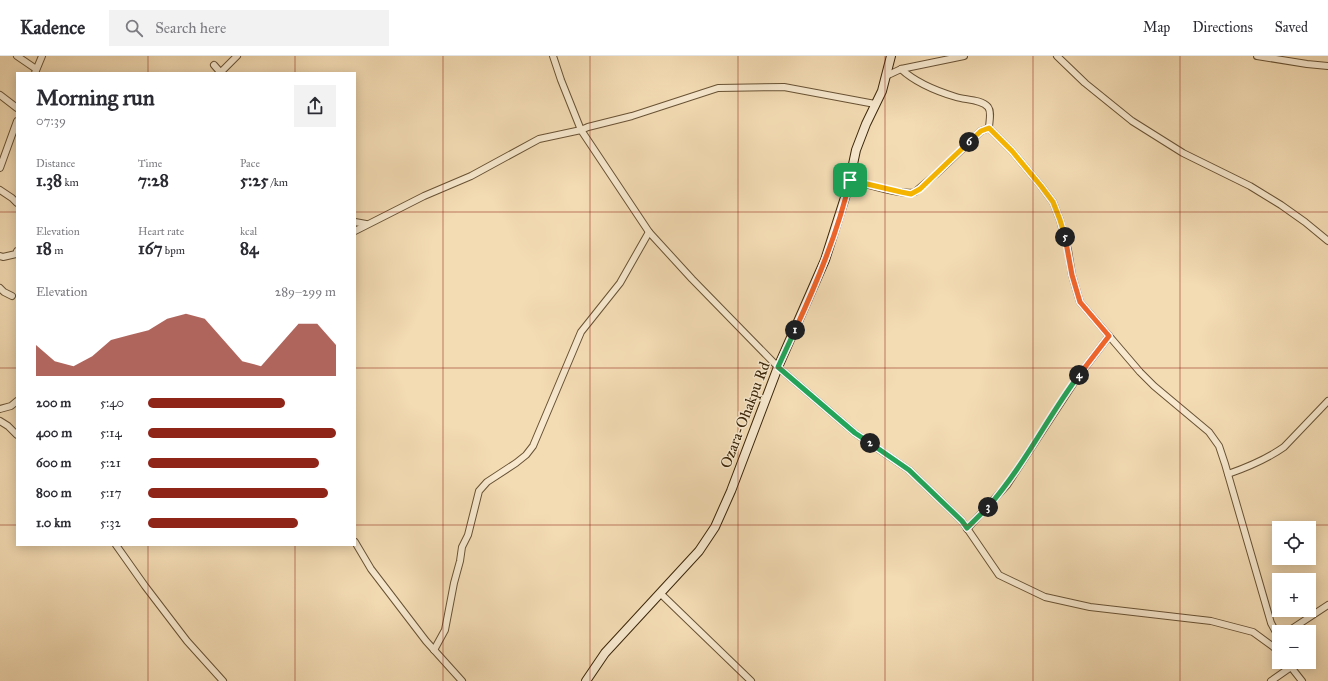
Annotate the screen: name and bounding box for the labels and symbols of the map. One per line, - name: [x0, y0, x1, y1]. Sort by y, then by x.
- pin: 6: [959, 132, 979, 152]
- pin: [833, 163, 867, 197]
- pin: 5: [1055, 227, 1075, 247]
- pin: 1: [785, 320, 805, 340]
- street label: Ozara-Ohakpu Rd: [716, 359, 774, 471]
- pin: 4: [1069, 365, 1089, 385]
- pin: 2: [860, 433, 880, 453]
- pin: 3: [978, 497, 998, 517]

